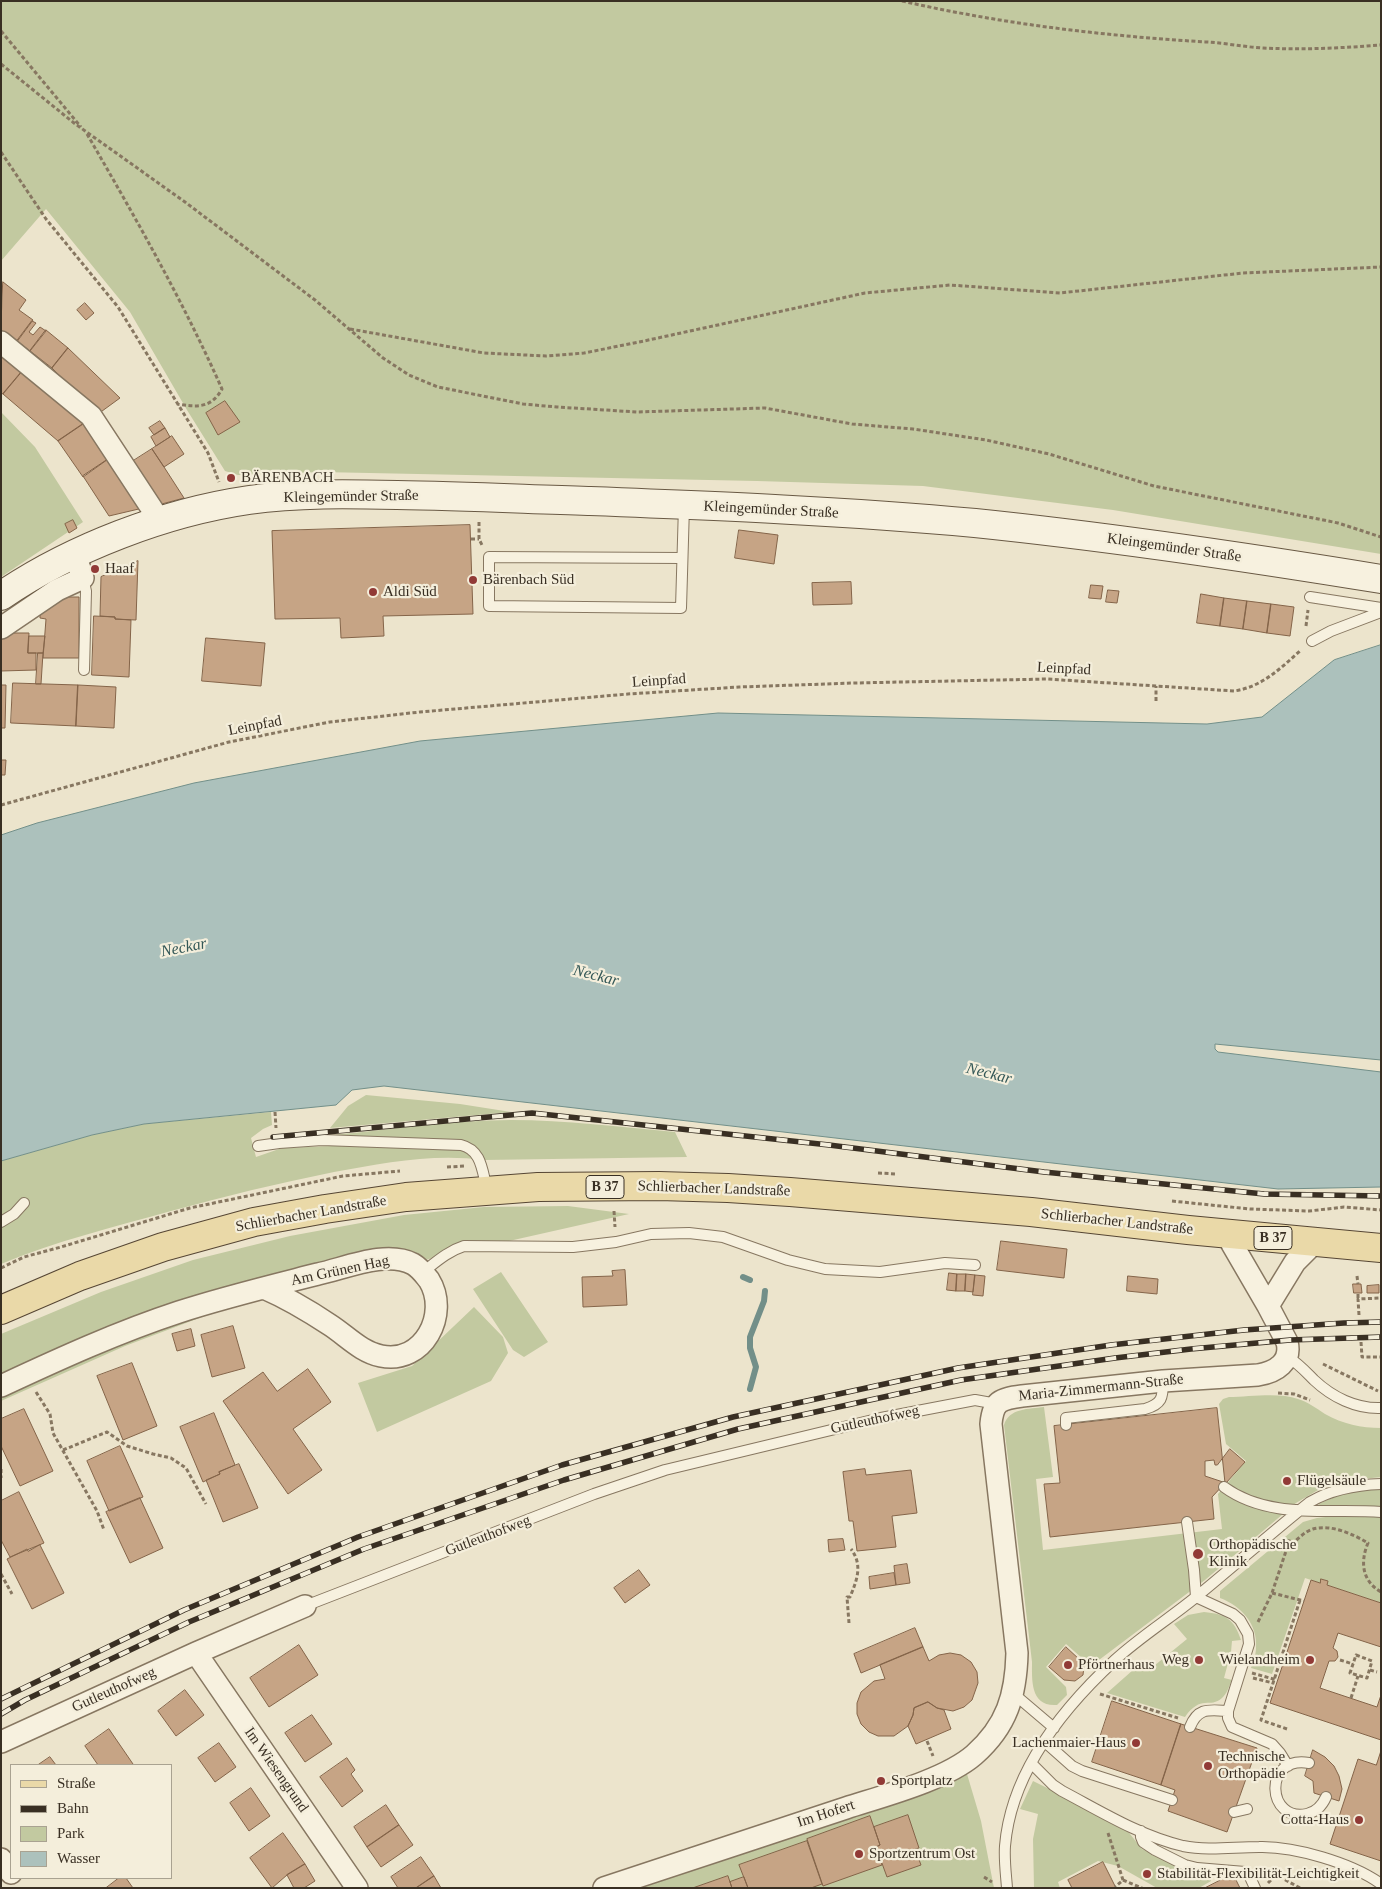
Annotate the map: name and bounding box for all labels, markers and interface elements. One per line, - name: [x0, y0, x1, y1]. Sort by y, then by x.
- place label: BÄRENBACH: [241, 469, 334, 487]
- marker: BÄRENBACH: [225, 472, 237, 484]
- street label: Kleingemünder Straße: [283, 487, 419, 507]
- street label: Kleingemünder Straße: [703, 497, 839, 523]
- street label: Kleingemünder Straße: [1106, 530, 1242, 566]
- place label: Haaf: [105, 560, 134, 578]
- marker: Haaf: [89, 563, 101, 575]
- place label: Bärenbach Süd: [483, 571, 574, 589]
- marker: Bärenbach Süd: [467, 574, 479, 586]
- place label: Aldi Süd: [383, 583, 437, 601]
- marker: Aldi Süd: [367, 586, 379, 598]
- street label: Leinpfad: [1036, 659, 1092, 679]
- street label: Leinpfad: [631, 670, 687, 692]
- street label: Leinpfad: [227, 712, 283, 740]
- water label: Neckar: [159, 934, 209, 962]
- water label: Neckar: [571, 961, 621, 991]
- water label: Neckar: [964, 1059, 1014, 1089]
- road number: B 37: [586, 1176, 624, 1198]
- street label: Schlierbacher Landstraße: [637, 1177, 791, 1201]
- street label: Schlierbacher Landstraße: [234, 1192, 388, 1236]
- street label: Schlierbacher Landstraße: [1040, 1205, 1194, 1239]
- road number: B 37: [1254, 1226, 1292, 1250]
- street label: Am Grünen Hag: [289, 1252, 391, 1290]
- street label: Maria-Zimmermann-Straße: [1018, 1370, 1184, 1406]
- street label: Gutleuthofweg: [829, 1402, 921, 1438]
- place label: Flügelsäule: [1297, 1472, 1366, 1490]
- marker: Flügelsäule: [1281, 1475, 1293, 1487]
- street label: Gutleuthofweg: [443, 1511, 533, 1561]
- place label: Orthopädische Klinik: [1209, 1536, 1296, 1571]
- marker: Orthopädische Klinik: [1191, 1547, 1205, 1561]
- place label: Weg: [1162, 1651, 1189, 1669]
- place label: Wielandheim: [1220, 1651, 1300, 1669]
- marker: Weg: [1193, 1654, 1205, 1666]
- marker: Wielandheim: [1304, 1654, 1316, 1666]
- place label: Pförtnerhaus: [1078, 1656, 1155, 1674]
- marker: Pförtnerhaus: [1062, 1659, 1074, 1671]
- street label: Gutleuthofweg: [69, 1663, 159, 1717]
- street label: Im Wiesengrund: [240, 1724, 312, 1816]
- place label: Lachenmaier-Haus: [1012, 1734, 1126, 1752]
- marker: Lachenmaier-Haus: [1130, 1737, 1142, 1749]
- place label: Technische Orthopädie: [1218, 1748, 1285, 1783]
- marker: Technische Orthopädie: [1202, 1760, 1214, 1772]
- legend: [10, 1764, 172, 1879]
- place label: Sportplatz: [891, 1772, 953, 1790]
- text: Straße: [57, 1775, 95, 1791]
- marker: Sportplatz: [875, 1775, 887, 1787]
- street label: Im Hofert: [795, 1796, 857, 1832]
- text: Bahn: [57, 1800, 89, 1816]
- place label: Cotta-Haus: [1281, 1811, 1349, 1829]
- marker: Cotta-Haus: [1353, 1814, 1365, 1826]
- text: Park: [57, 1825, 85, 1841]
- place label: Sportzentrum Ost: [869, 1845, 975, 1863]
- marker: Sportzentrum Ost: [853, 1848, 865, 1860]
- text: Wasser: [57, 1850, 100, 1866]
- place label: Stabilität-Flexibilität-Leichtigkeit: [1157, 1865, 1359, 1883]
- marker: Stabilität-Flexibilität-Leichtigkeit: [1141, 1868, 1153, 1880]

